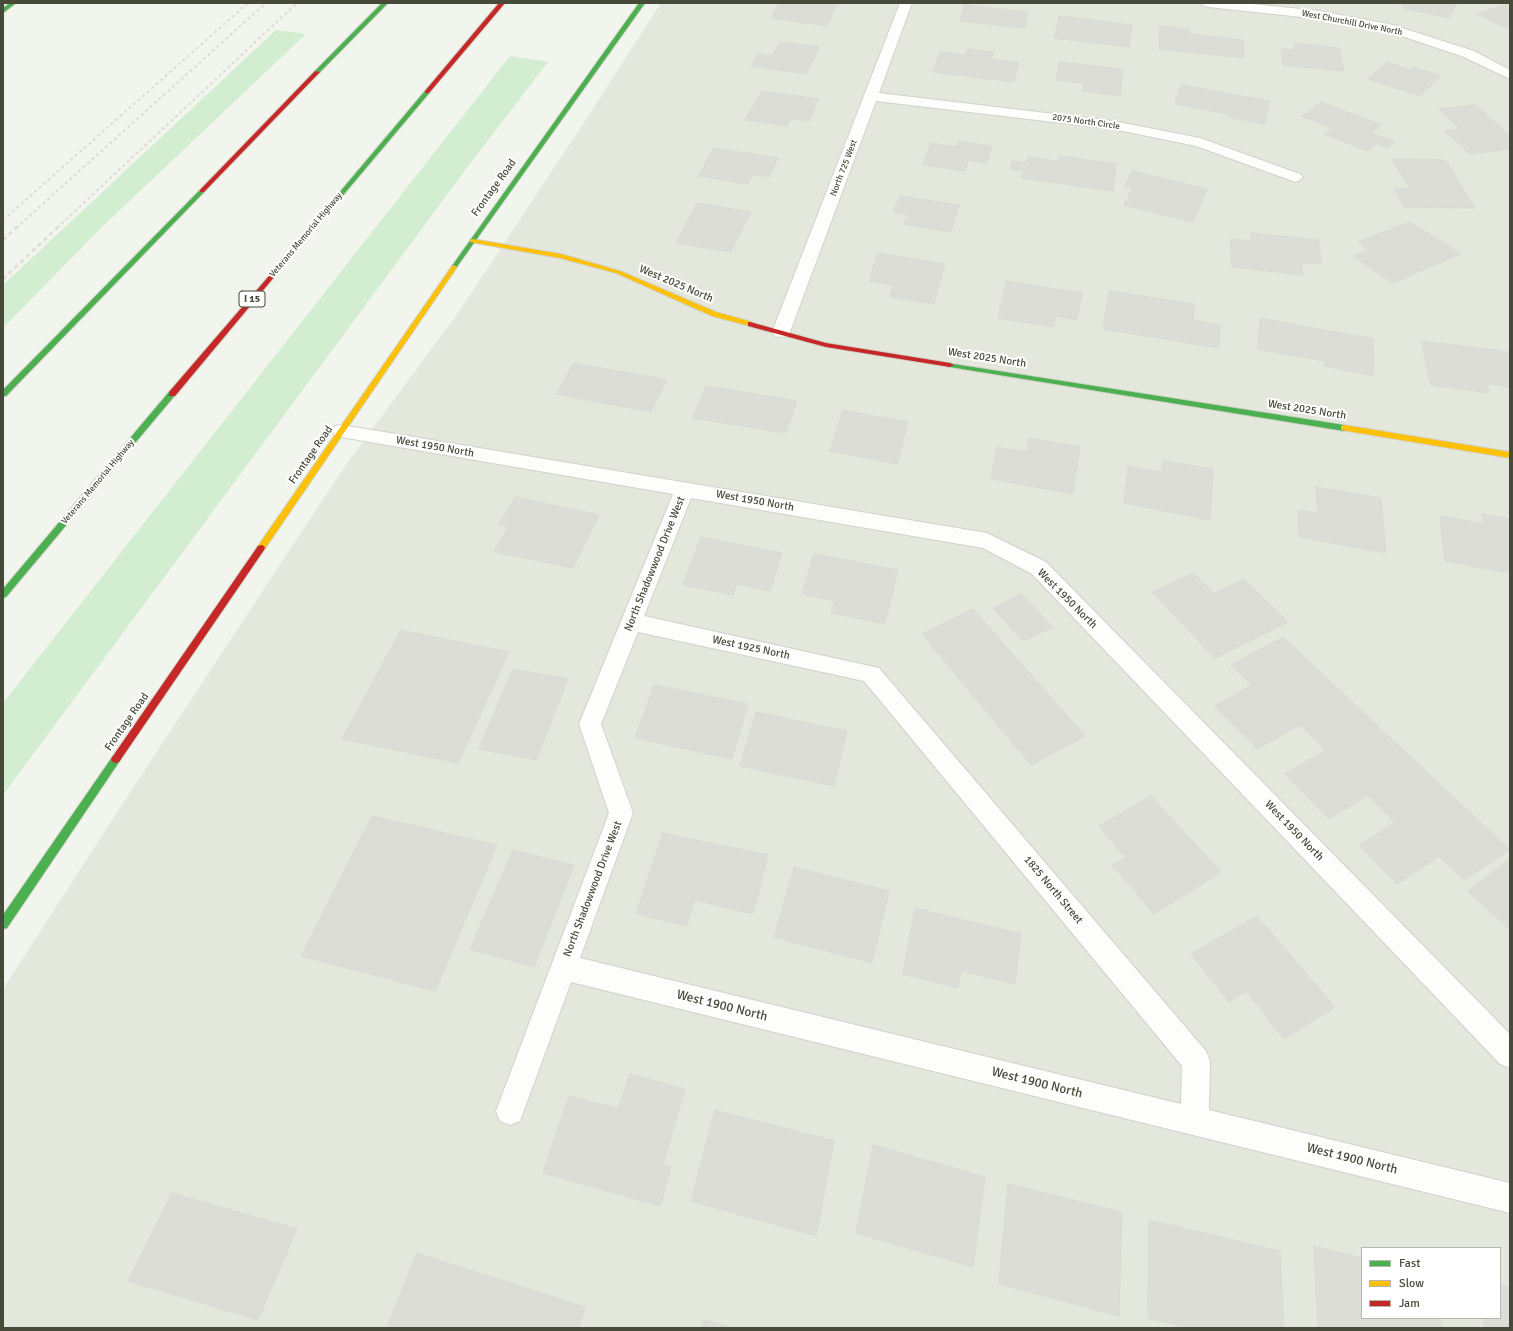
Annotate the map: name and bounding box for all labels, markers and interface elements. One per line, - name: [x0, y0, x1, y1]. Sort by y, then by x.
- street label: West Churchill Drive North: [1301, 8, 1403, 38]
- street label: 2075 North Circle: [1052, 112, 1120, 132]
- street label: North 725 West: [828, 138, 860, 198]
- street label: Frontage Road: [469, 157, 519, 219]
- street label: Veterans Memorial Highway: [267, 190, 345, 280]
- street label: West 2025 North: [637, 262, 715, 306]
- road number: I 15: [239, 291, 265, 307]
- street label: West 2025 North: [947, 345, 1027, 371]
- street label: West 2025 North: [1267, 397, 1347, 423]
- street label: Frontage Road: [286, 423, 336, 487]
- street label: West 1950 North: [395, 434, 475, 460]
- street label: Veterans Memorial Highway: [59, 437, 137, 527]
- street label: West 1950 North: [715, 488, 795, 514]
- street label: North Shadowwood Drive West: [622, 495, 688, 633]
- street label: West 1950 North: [1034, 566, 1100, 632]
- street label: West 1925 North: [711, 633, 791, 663]
- street label: Frontage Road: [102, 690, 152, 754]
- street label: West 1950 North: [1262, 798, 1326, 864]
- street label: North Shadowwood Drive West: [561, 819, 625, 959]
- street label: 1825 North Street: [1021, 853, 1085, 927]
- street label: West 1900 North: [675, 987, 769, 1025]
- street label: West 1900 North: [990, 1064, 1084, 1102]
- street label: West 1900 North: [1305, 1140, 1399, 1178]
- legend: [1361, 1247, 1501, 1319]
- text: Fast: [1399, 1256, 1420, 1271]
- text: Slow: [1399, 1276, 1424, 1291]
- text: Jam: [1399, 1296, 1420, 1311]

